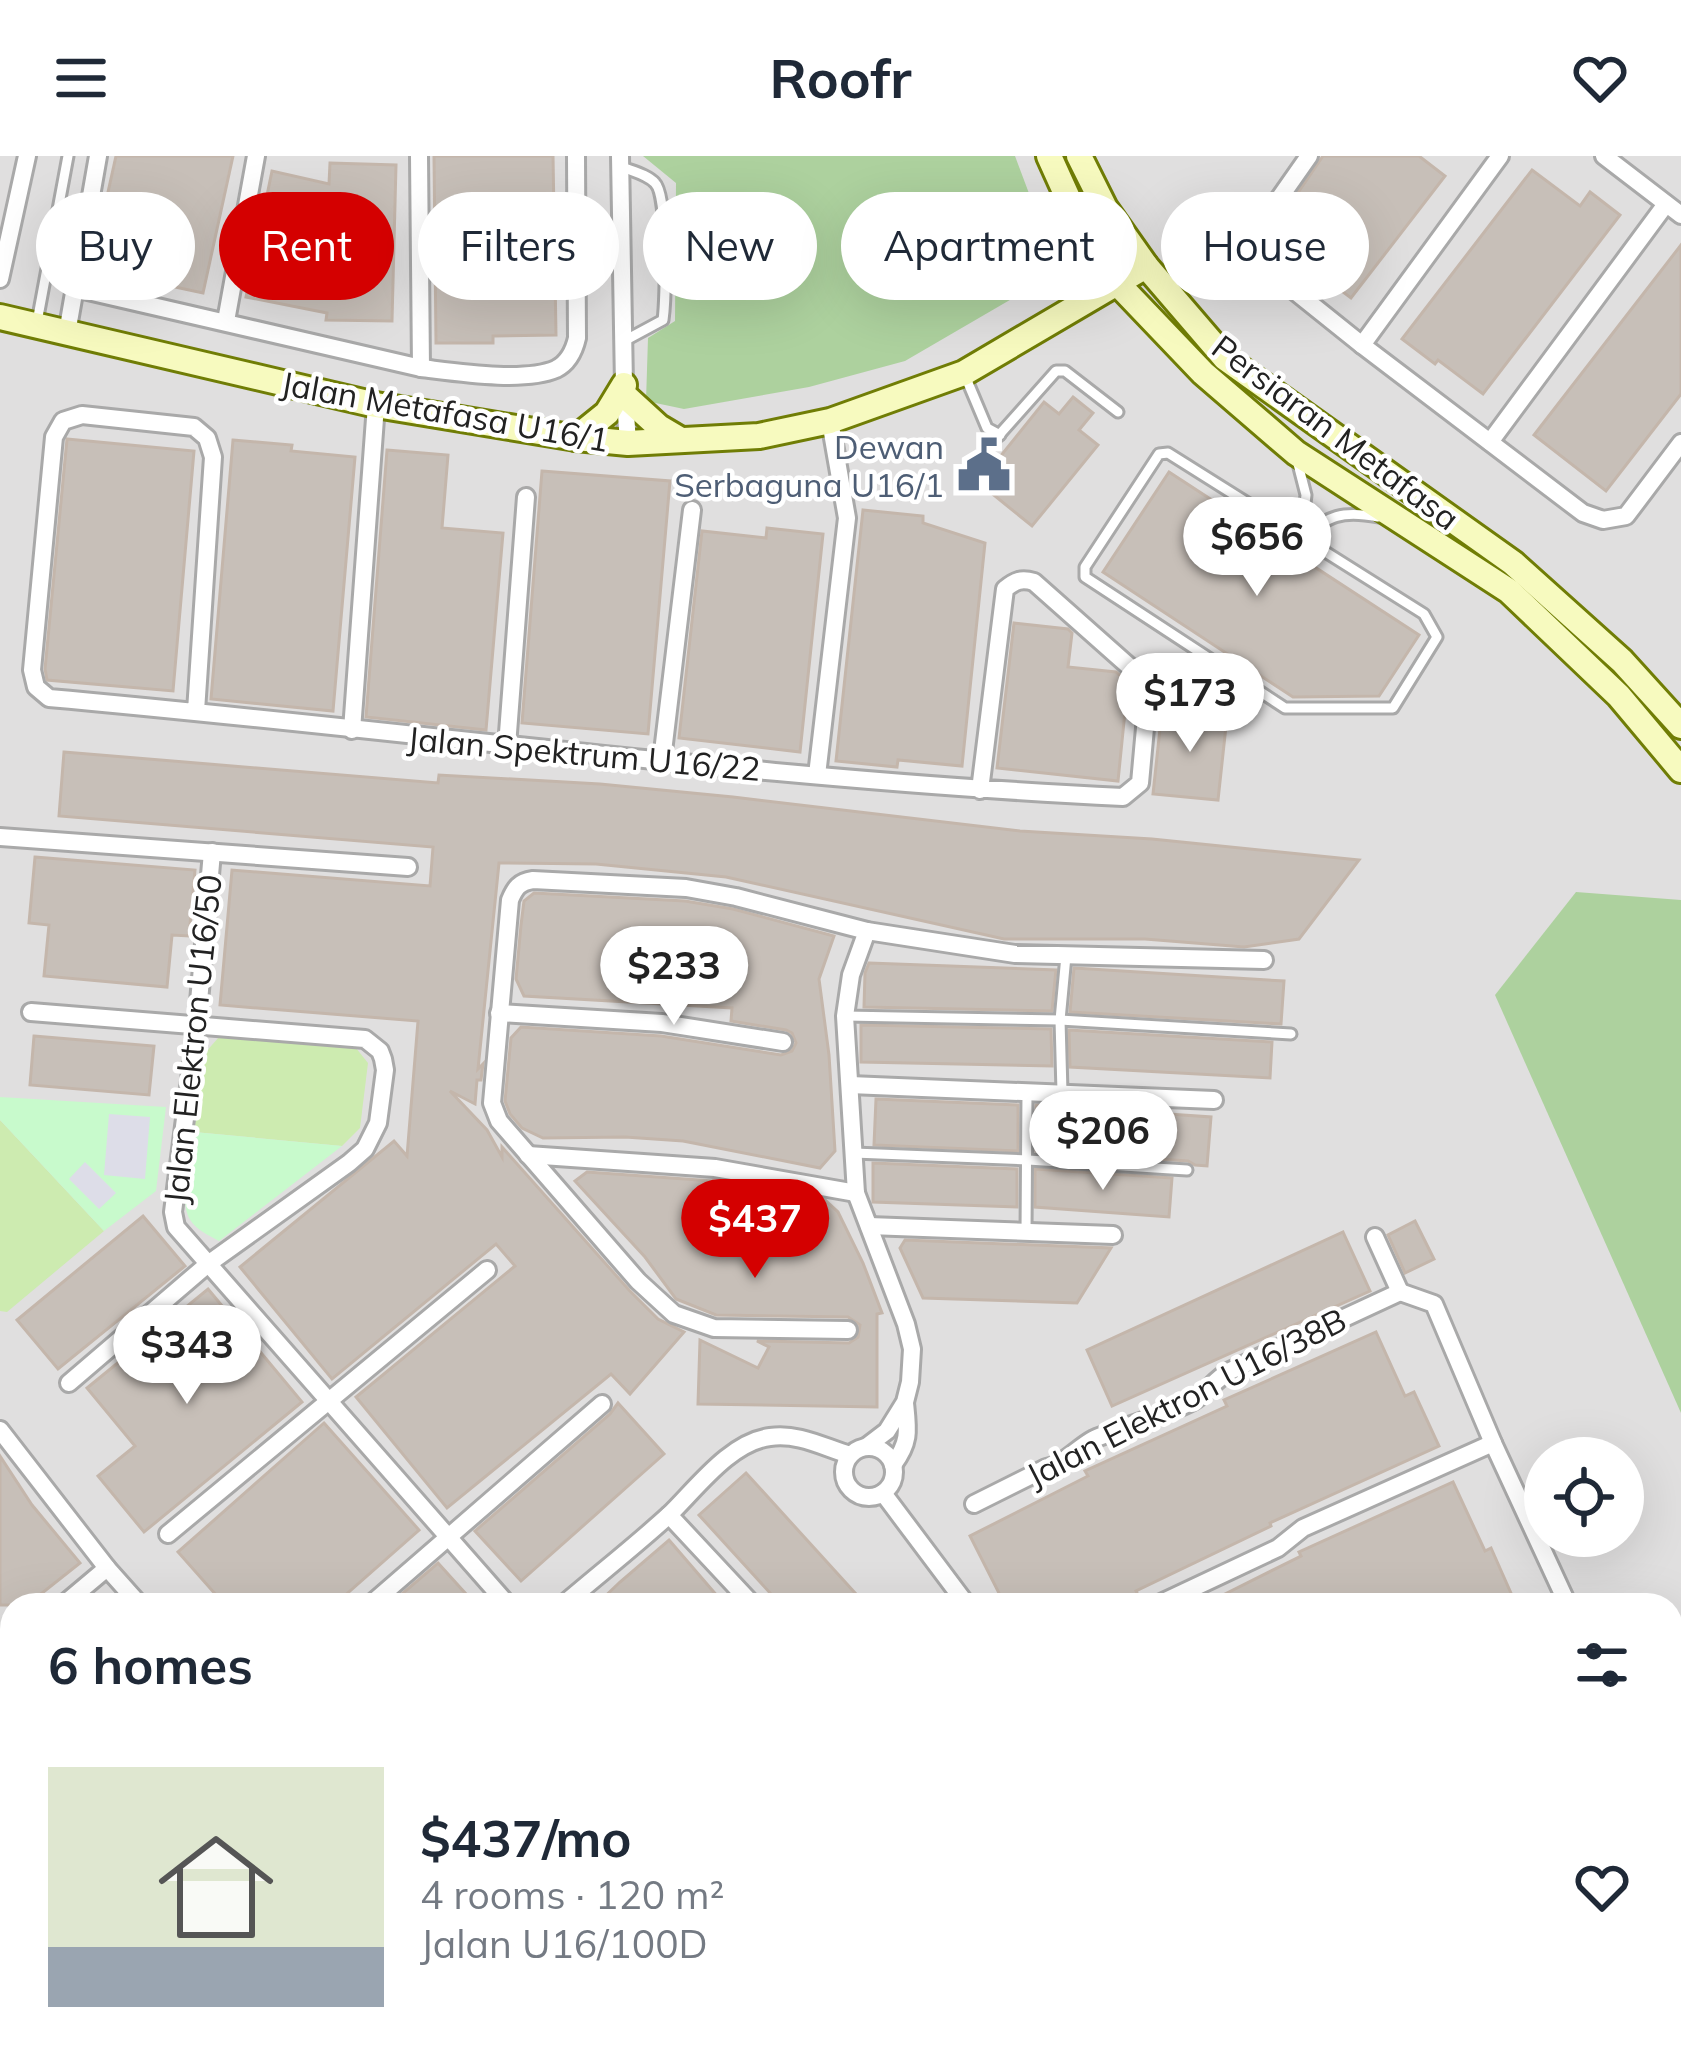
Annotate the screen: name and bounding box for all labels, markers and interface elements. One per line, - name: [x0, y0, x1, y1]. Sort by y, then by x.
- text: Roofr: [770, 44, 911, 112]
- icon: menu: [48, 45, 114, 111]
- icon: heart: [1567, 45, 1633, 111]
- chip: Buy: [36, 192, 195, 300]
- chip: Rent: [219, 192, 394, 300]
- chip: Filters: [418, 192, 619, 300]
- chip: New: [643, 192, 817, 300]
- chip: Apartment: [841, 192, 1137, 300]
- chip: House: [1161, 192, 1369, 300]
- street label: Persiaran Metafasa: [1204, 326, 1468, 538]
- street label: Jalan Metafasa U16/1: [278, 362, 612, 460]
- place label: Dewan Serbaguna U16/1: [674, 426, 944, 505]
- public building icon: Dewan Serbaguna U16/1: [955, 436, 1013, 494]
- pin: $656: [1186, 497, 1328, 599]
- text: $656: [1210, 511, 1304, 560]
- pin: $173: [1119, 653, 1261, 755]
- text: $173: [1143, 667, 1237, 716]
- street label: Jalan Spektrum U16/22: [406, 717, 762, 789]
- street label: Jalan Elektron U16/50: [154, 872, 230, 1206]
- pin: $233: [603, 926, 745, 1028]
- text: $233: [627, 940, 721, 989]
- pin: $206: [1032, 1091, 1174, 1193]
- text: $206: [1056, 1105, 1150, 1154]
- pin: $437: [684, 1179, 826, 1281]
- text: $437: [708, 1193, 802, 1242]
- street label: Jalan Elektron U16/38B: [1019, 1299, 1353, 1495]
- pin: $343: [116, 1305, 258, 1407]
- text: $343: [140, 1319, 234, 1368]
- map controls: [1524, 1437, 1644, 1557]
- button: locate: [1524, 1437, 1644, 1557]
- icon: filters: [1569, 1632, 1635, 1698]
- text: 6 homes: [48, 1633, 253, 1697]
- text: $437/mo: [420, 1806, 632, 1870]
- icon: home: [144, 1815, 288, 1959]
- icon: heart: [1569, 1854, 1635, 1920]
- text: 4 rooms · 120 m²: [420, 1870, 724, 1919]
- text: Jalan U16/100D: [420, 1919, 708, 1968]

